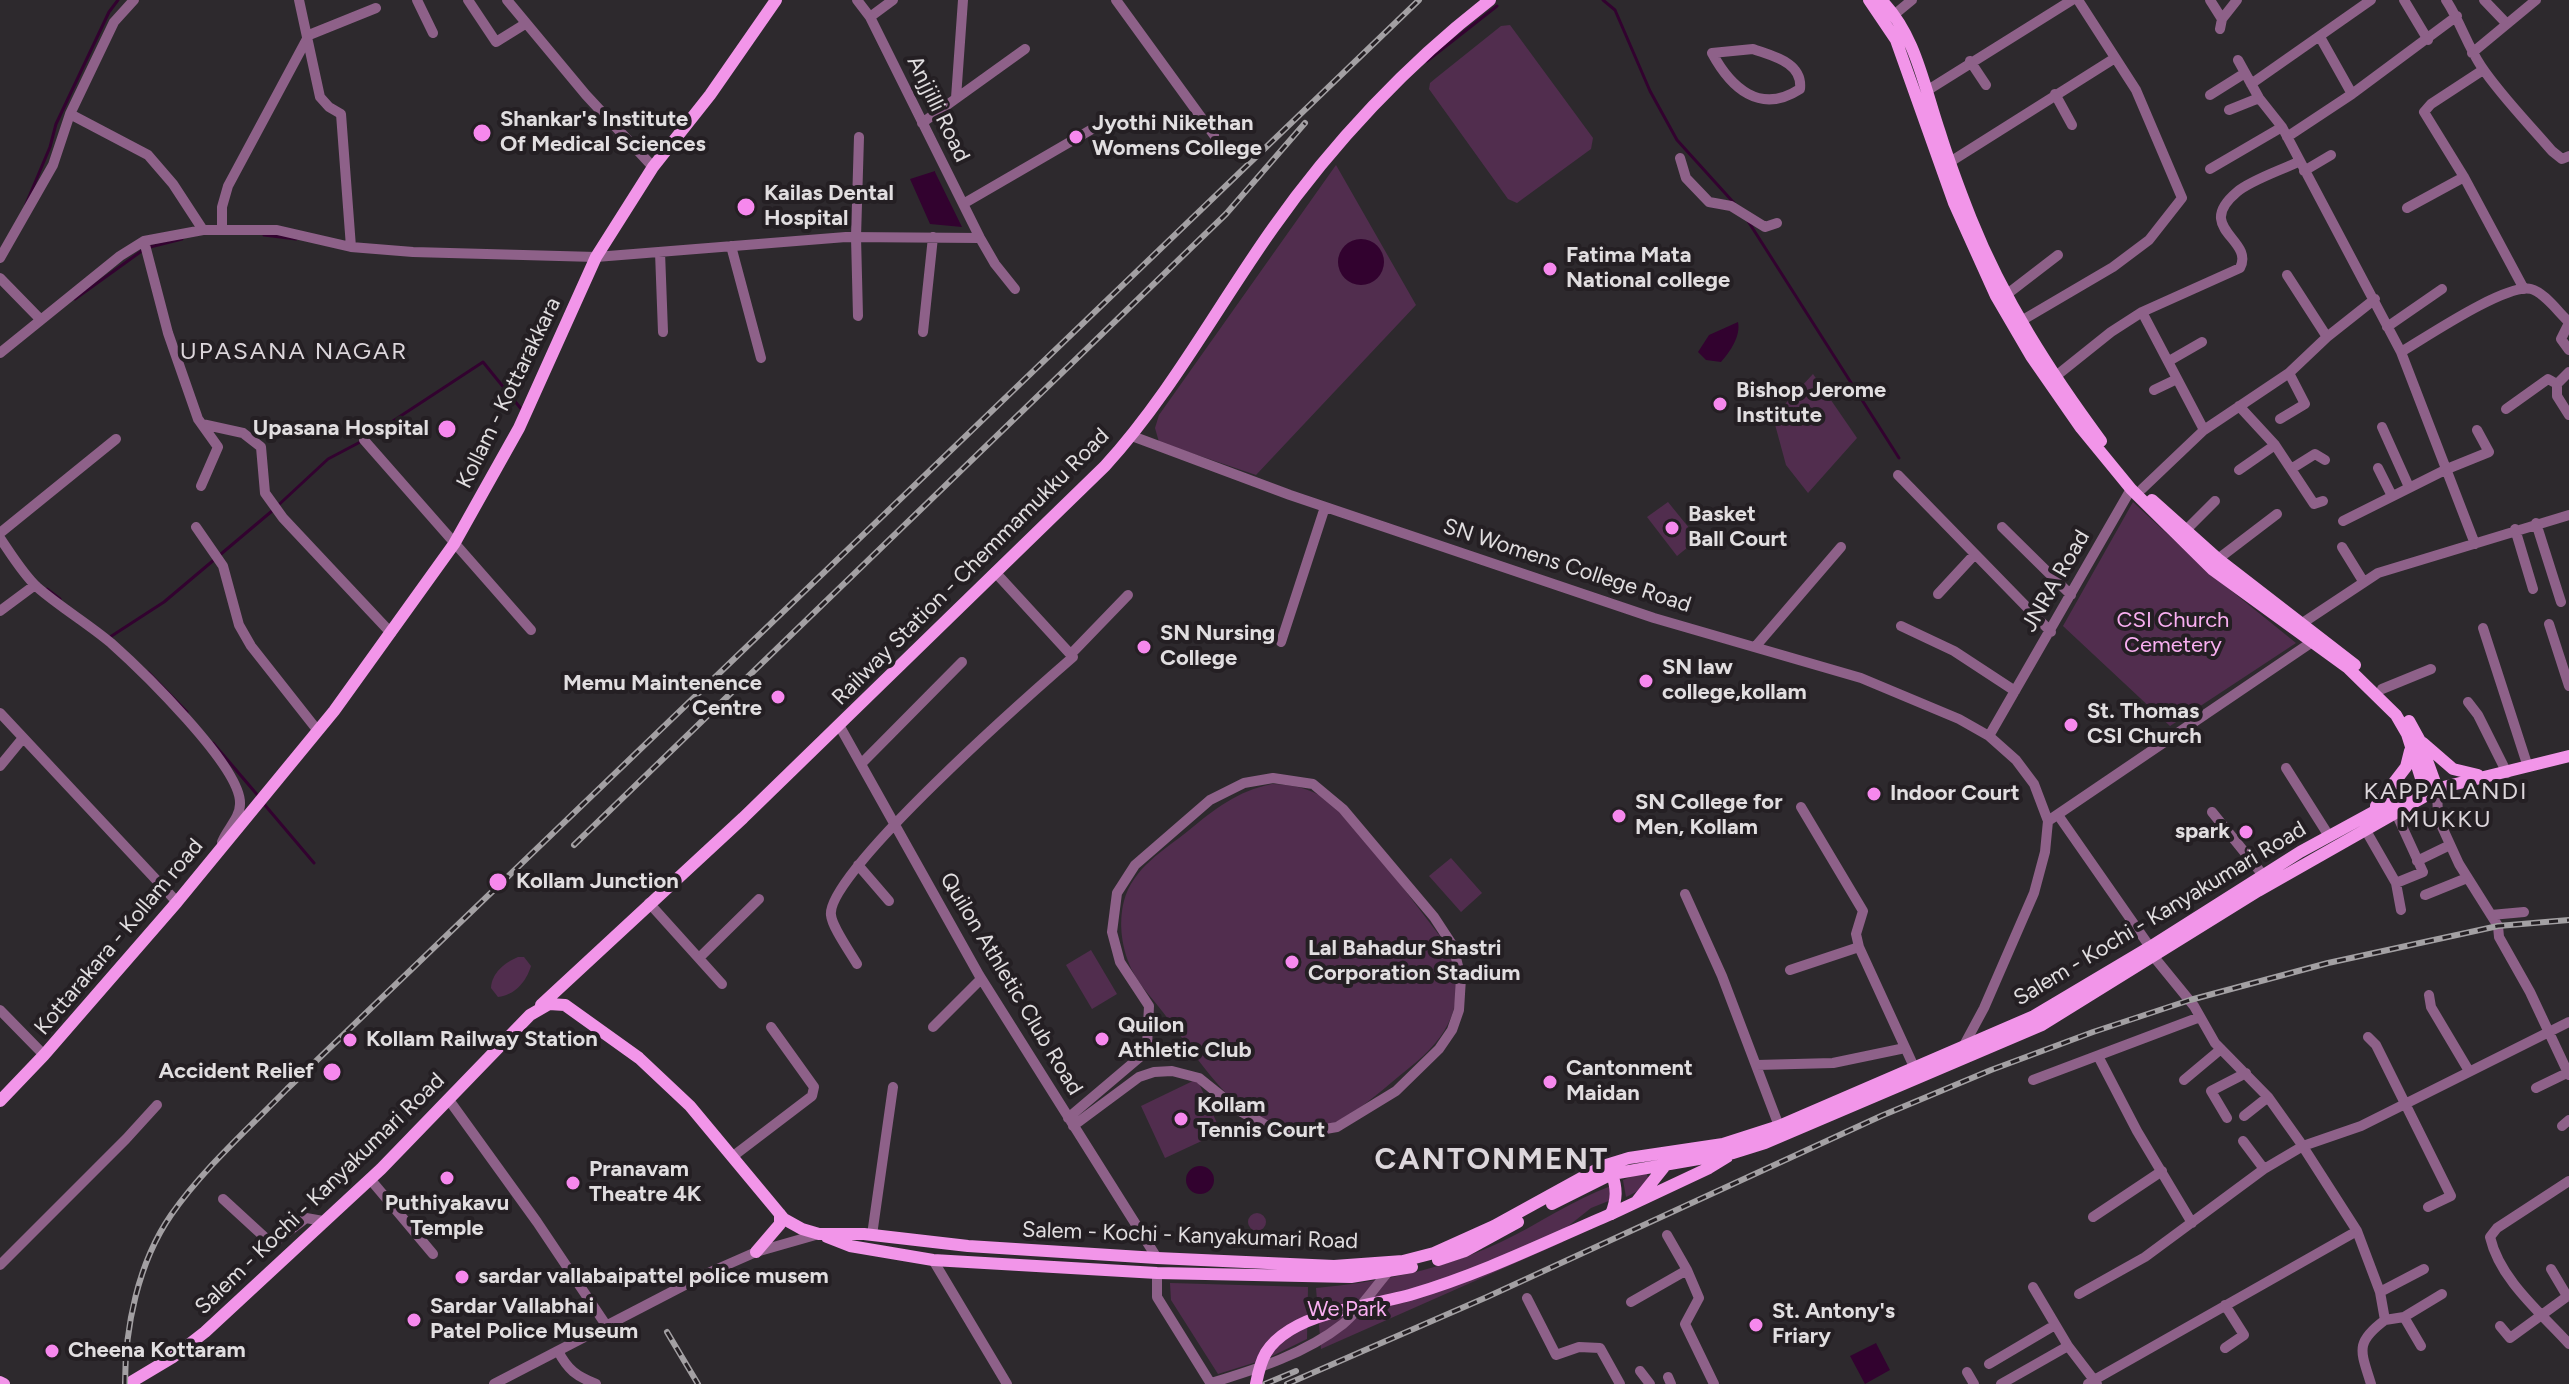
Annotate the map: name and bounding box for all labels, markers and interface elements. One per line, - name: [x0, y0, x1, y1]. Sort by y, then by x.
- street label: Anjjilli Road: [901, 52, 975, 166]
- place label: Shankar's Institute Of Medical Sciences: [500, 107, 706, 158]
- place label: Jyothi Nikethan Womens College: [1092, 111, 1262, 162]
- marker: Shankar's Institute Of Medical Sciences: [471, 122, 493, 144]
- marker: Jyothi Nikethan Womens College: [1067, 128, 1085, 146]
- place label: Kailas Dental Hospital: [764, 181, 894, 232]
- marker: Kailas Dental Hospital: [735, 196, 757, 218]
- place label: Fatima Mata National college: [1566, 243, 1730, 294]
- marker: Fatima Mata National college: [1541, 260, 1559, 278]
- street label: Kollam - Kottarakkara: [451, 293, 567, 493]
- district label: UPASANA NAGAR: [180, 338, 408, 366]
- place label: Bishop Jerome Institute: [1736, 378, 1886, 430]
- marker: Bishop Jerome Institute: [1711, 395, 1729, 413]
- place label: Upasana Hospital: [253, 416, 429, 442]
- marker: Upasana Hospital: [436, 418, 458, 440]
- street label: Railway Station - Chemmamukku Road: [827, 423, 1115, 711]
- place label: Basket Ball Court: [1688, 502, 1788, 554]
- street label: SN Womens College Road: [1440, 513, 1694, 619]
- marker: Basket Ball Court: [1663, 519, 1681, 537]
- street label: JNRA Road: [2016, 525, 2096, 637]
- park label: CSI Church Cemetery: [2117, 608, 2229, 660]
- place label: SN Nursing College: [1160, 621, 1275, 672]
- marker: SN Nursing College: [1135, 638, 1153, 656]
- place label: SN law college,kollam: [1662, 655, 1807, 706]
- place label: Memu Maintenence Centre: [563, 671, 762, 722]
- marker: SN law college,kollam: [1637, 672, 1655, 690]
- marker: Memu Maintenence Centre: [769, 688, 787, 706]
- place label: St. Thomas CSI Church: [2087, 699, 2202, 750]
- marker: St. Thomas CSI Church: [2062, 716, 2080, 734]
- district label: KAPPALANDI MUKKU: [2363, 778, 2529, 834]
- place label: Indoor Court: [1890, 781, 2019, 807]
- marker: Indoor Court: [1865, 785, 1883, 803]
- place label: SN College for Men, Kollam: [1635, 790, 1782, 842]
- marker: SN College for Men, Kollam: [1610, 807, 1628, 825]
- street label: Salem - Kochi - Kanyakumari Road: [2009, 816, 2311, 1012]
- place label: spark: [2175, 819, 2230, 845]
- marker: spark: [2237, 823, 2255, 841]
- street label: Kottarakara - Kollam road: [29, 833, 209, 1041]
- street label: Quilon Athletic Club Road: [934, 868, 1088, 1100]
- place label: Kollam Junction: [516, 869, 679, 895]
- marker: Kollam Junction: [487, 871, 509, 893]
- place label: Lal Bahadur Shastri Corporation Stadium: [1308, 936, 1521, 988]
- marker: Lal Bahadur Shastri Corporation Stadium: [1283, 953, 1301, 971]
- place label: Quilon Athletic Club: [1118, 1013, 1252, 1064]
- place label: Kollam Railway Station: [366, 1027, 598, 1053]
- marker: Quilon Athletic Club: [1093, 1030, 1111, 1048]
- marker: Kollam Railway Station: [341, 1031, 359, 1049]
- place label: Cantonment Maidan: [1566, 1056, 1693, 1108]
- place label: Accident Relief: [159, 1059, 314, 1085]
- marker: Accident Relief: [321, 1061, 343, 1083]
- street label: Salem - Kochi - Kanyakumari Road: [190, 1068, 450, 1320]
- marker: Cantonment Maidan: [1541, 1073, 1559, 1091]
- place label: Kollam Tennis Court: [1197, 1093, 1325, 1144]
- marker: Kollam Tennis Court: [1172, 1110, 1190, 1128]
- district label: CANTONMENT: [1375, 1142, 1609, 1178]
- place label: Pranavam Theatre 4K: [589, 1157, 701, 1208]
- marker: Puthiyakavu Temple: [438, 1169, 456, 1187]
- marker: Pranavam Theatre 4K: [564, 1174, 582, 1192]
- place label: Puthiyakavu Temple: [385, 1191, 509, 1242]
- street label: Salem - Kochi - Kanyakumari Road: [1022, 1217, 1358, 1255]
- place label: sardar vallabaipattel police musem: [478, 1264, 829, 1290]
- marker: sardar vallabaipattel police musem: [453, 1268, 471, 1286]
- place label: Sardar Vallabhai Patel Police Museum: [430, 1294, 638, 1346]
- park label: We Park: [1307, 1297, 1387, 1323]
- place label: St. Antony's Friary: [1772, 1299, 1895, 1350]
- marker: Sardar Vallabhai Patel Police Museum: [405, 1311, 423, 1329]
- marker: St. Antony's Friary: [1747, 1316, 1765, 1334]
- place label: Cheena Kottaram: [68, 1338, 246, 1364]
- marker: Cheena Kottaram: [43, 1342, 61, 1360]

